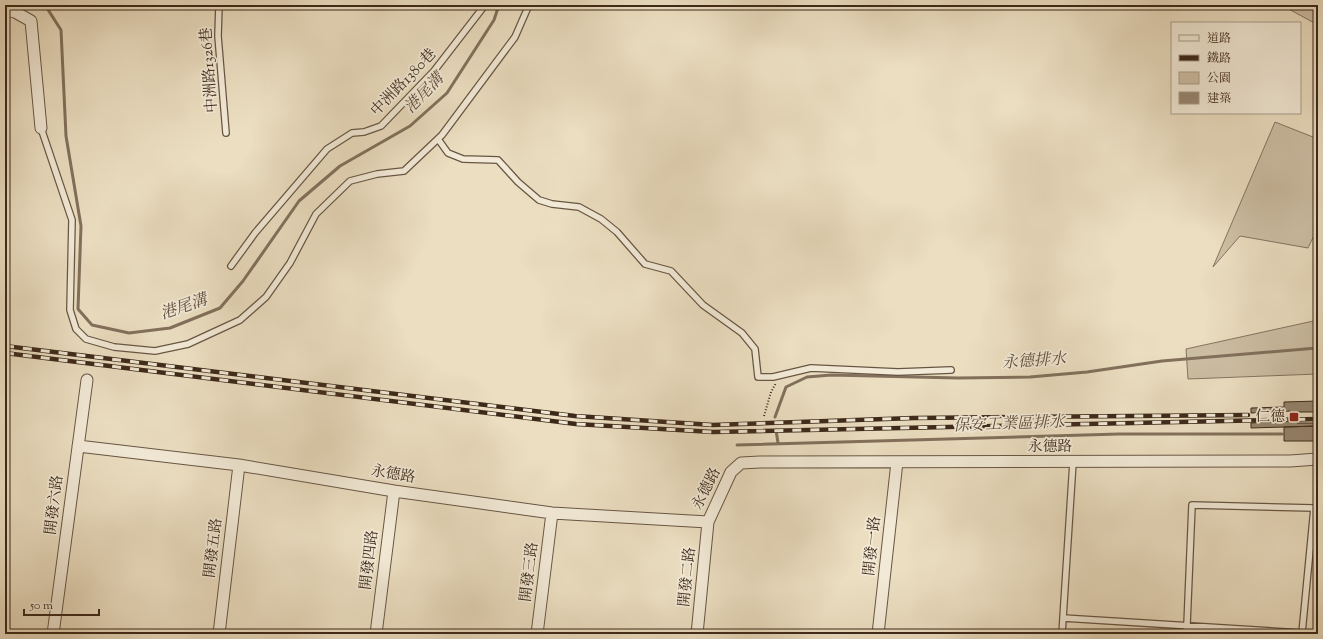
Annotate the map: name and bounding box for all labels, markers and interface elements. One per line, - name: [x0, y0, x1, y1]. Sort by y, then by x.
- legend: [1171, 22, 1301, 114]
- street label: 中洲路1326巷: [197, 27, 223, 113]
- text: 道路: [1207, 30, 1231, 48]
- street label: 中洲路1380巷: [366, 45, 442, 121]
- text: 鐵路: [1207, 50, 1231, 68]
- water label: 港尾溝: [400, 67, 452, 119]
- text: 公園: [1207, 70, 1231, 88]
- text: 建築: [1207, 90, 1231, 108]
- water label: 港尾溝: [158, 288, 213, 327]
- water label: 永德排水: [1001, 348, 1069, 376]
- place label: 仁德: [1255, 407, 1285, 428]
- water label: 保安工業區排水: [953, 411, 1067, 438]
- marker: 仁德: [1288, 411, 1300, 423]
- street label: 永德路: [1027, 437, 1073, 458]
- street label: 永德路: [369, 461, 417, 489]
- street label: 永德路: [687, 464, 727, 514]
- street label: 開發六路: [41, 474, 69, 536]
- street label: 開發一路: [859, 515, 887, 577]
- street label: 開發五路: [200, 517, 228, 579]
- street label: 開發四路: [356, 529, 384, 591]
- street label: 開發三路: [516, 541, 544, 603]
- street label: 開發二路: [674, 546, 702, 608]
- scale bar: [24, 591, 99, 617]
- text: 50 m: [29, 597, 53, 615]

